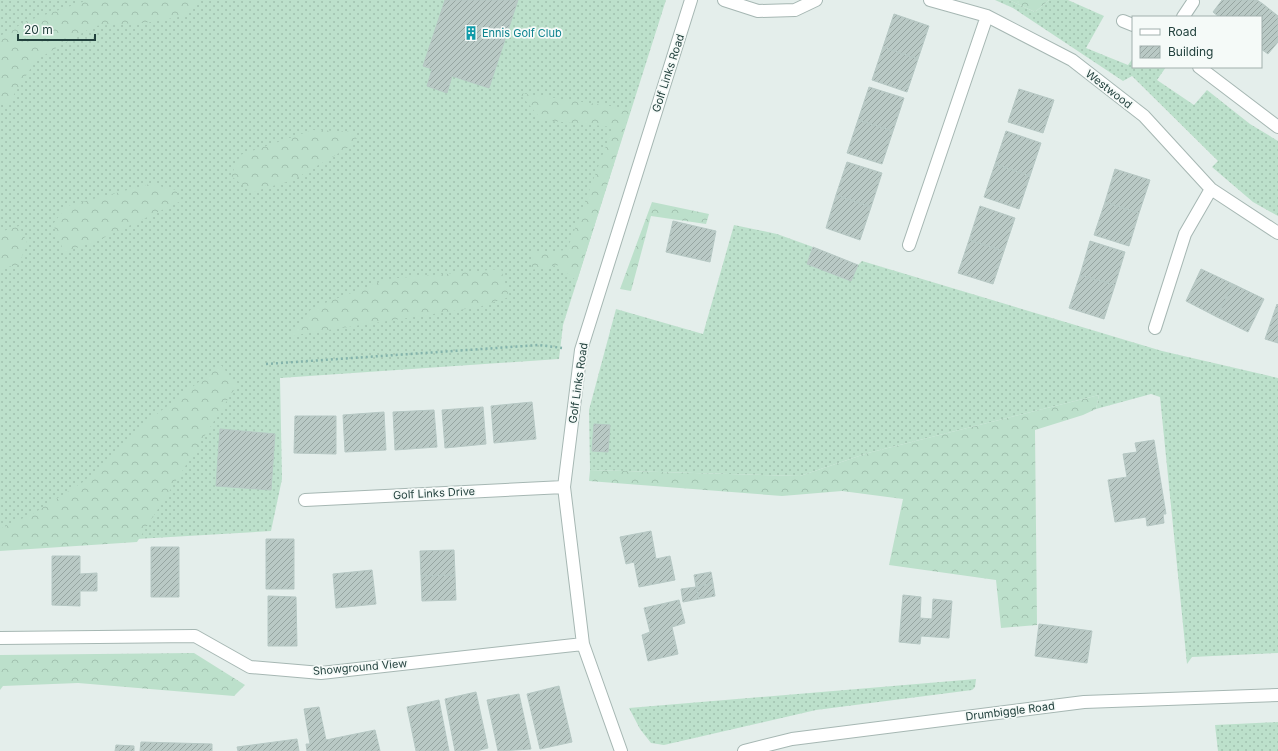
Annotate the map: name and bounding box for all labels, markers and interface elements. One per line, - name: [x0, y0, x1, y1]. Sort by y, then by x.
- scale bar: [18, 16, 95, 42]
- legend: [1132, 16, 1262, 68]
- text: 20 m: [24, 22, 53, 37]
- text: Road: [1168, 24, 1197, 39]
- building icon: Ennis Golf Club: [463, 25, 479, 41]
- place label: Ennis Golf Club: [482, 26, 562, 40]
- street label: Golf Links Road: [649, 32, 687, 114]
- text: Building: [1168, 44, 1213, 59]
- street label: Westwood: [1083, 67, 1135, 111]
- street label: Golf Links Road: [565, 342, 591, 424]
- street label: Golf Links Drive: [393, 484, 475, 502]
- street label: Showground View: [312, 656, 408, 678]
- street label: Drumbiggle Road: [965, 699, 1055, 723]

